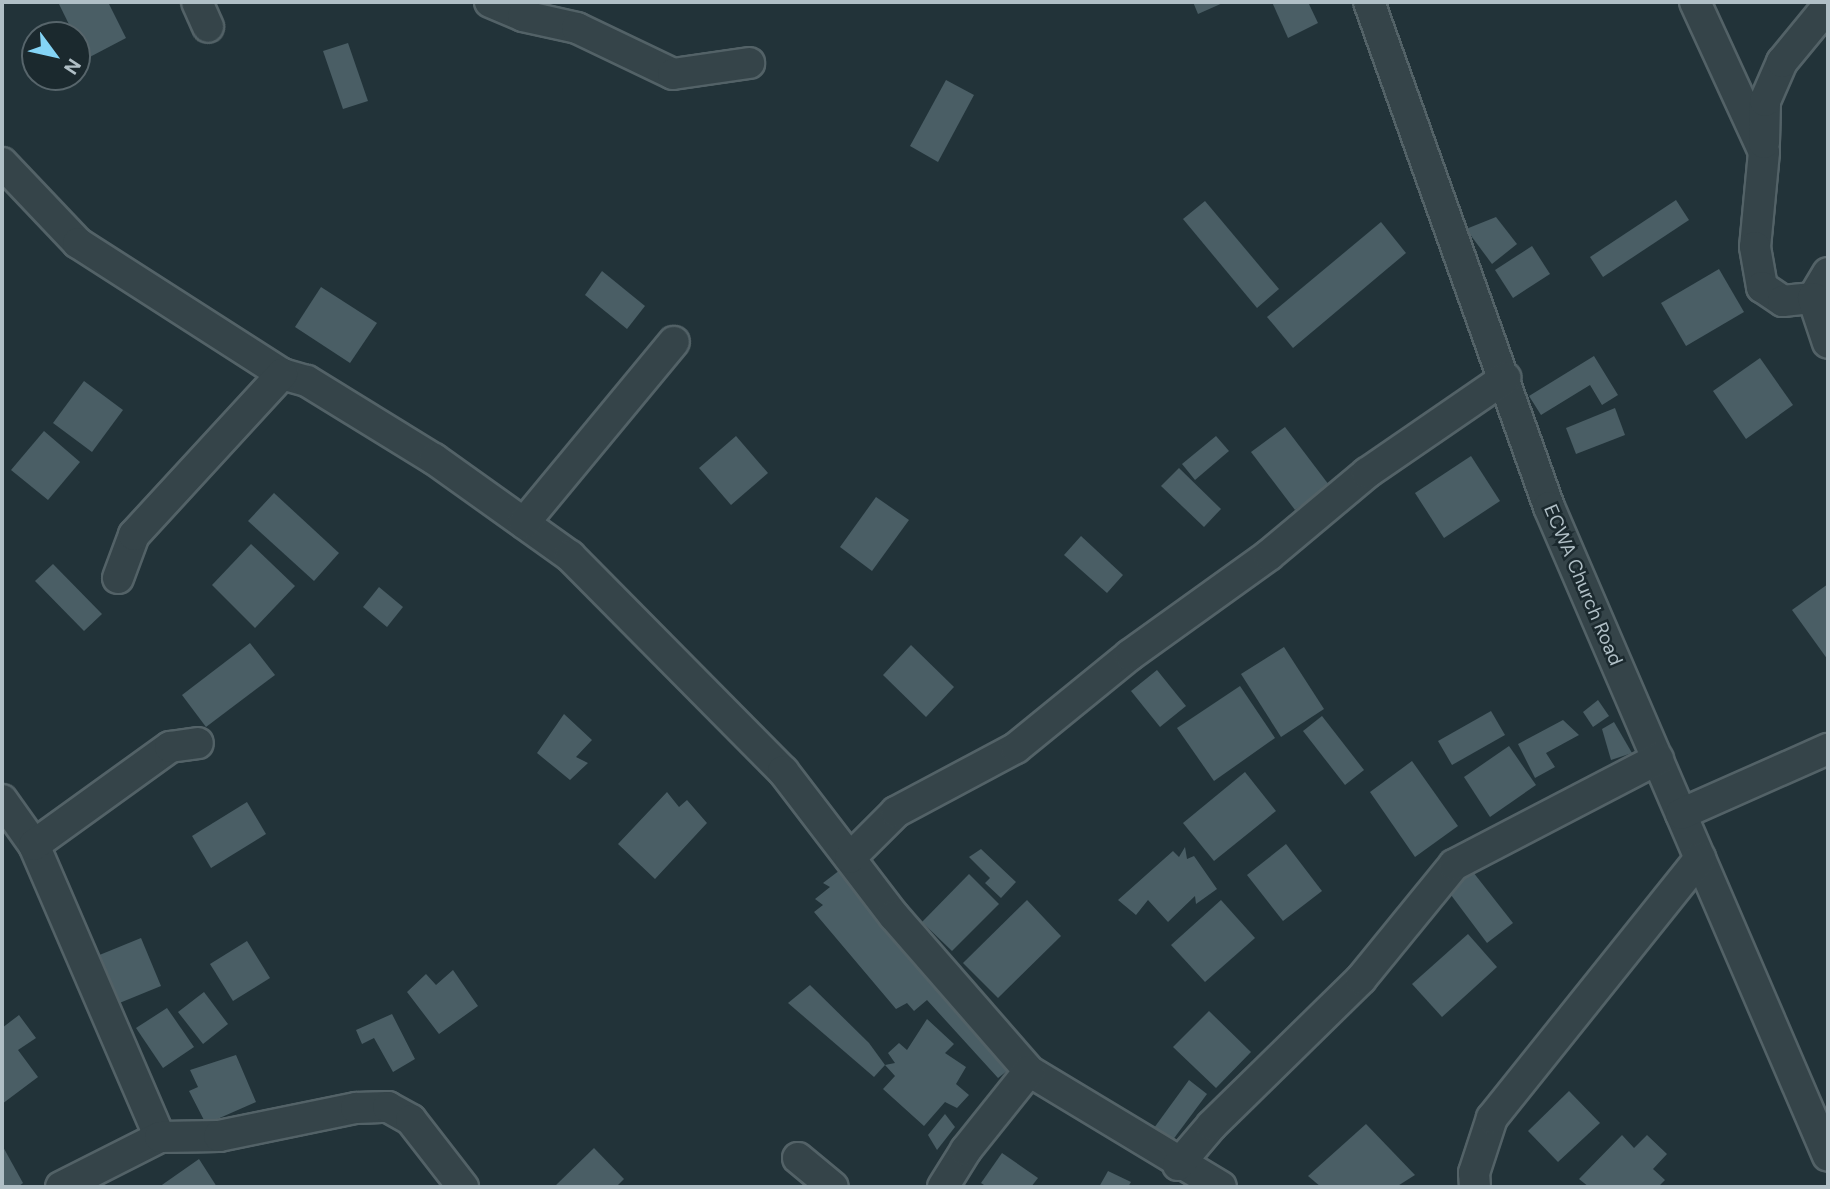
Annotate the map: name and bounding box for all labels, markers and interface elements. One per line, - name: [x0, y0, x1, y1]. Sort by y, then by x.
- north arrow: [21, 21, 91, 91]
- text: N: [58, 54, 87, 79]
- street label: ECWA Church Road: [1539, 501, 1627, 669]

